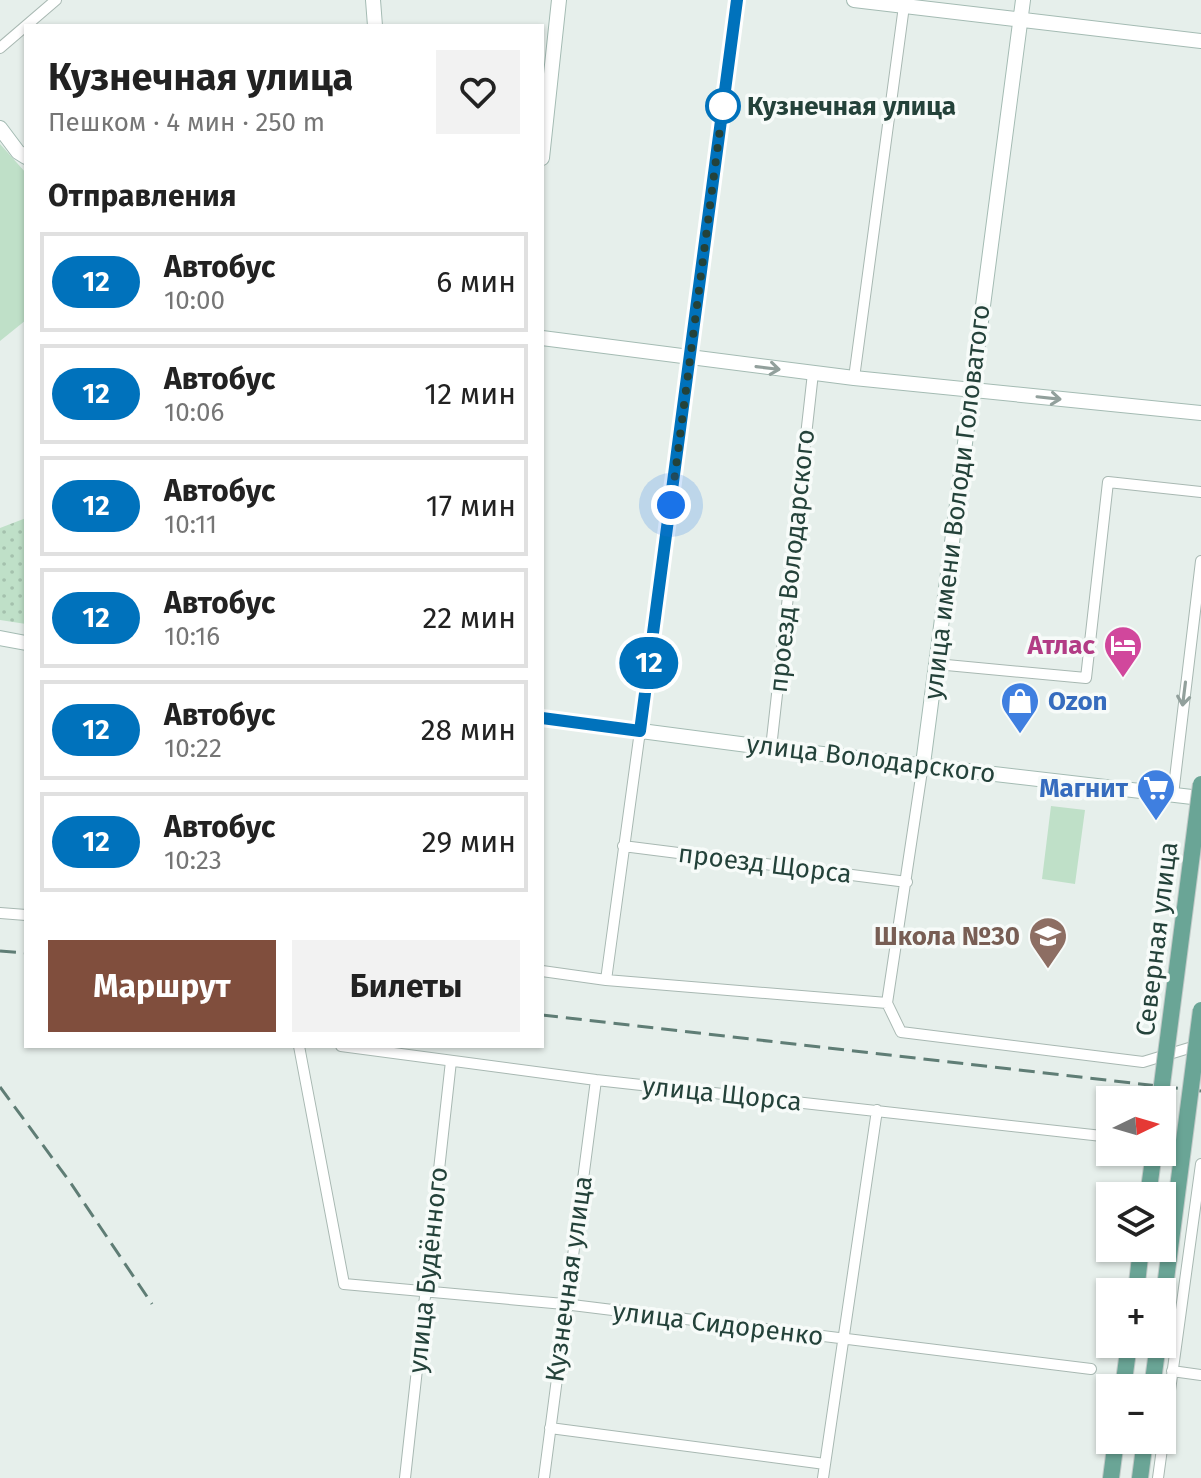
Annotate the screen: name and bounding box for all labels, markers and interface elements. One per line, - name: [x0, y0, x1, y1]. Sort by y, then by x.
- button: heart: [436, 50, 520, 134]
- text: Кузнечная улица: [48, 54, 353, 100]
- marker: Кузнечная улица: [706, 89, 740, 123]
- place label: Кузнечная улица: [747, 91, 956, 122]
- text: Пешком · 4 мин · 250 m: [48, 107, 325, 138]
- text: Отправления: [48, 178, 237, 214]
- text: Автобус: [164, 249, 275, 285]
- text: 6 мин: [436, 264, 516, 300]
- text: 12: [82, 265, 110, 298]
- text: 10:00: [164, 285, 225, 316]
- street label: улица имени Володи Головатого: [917, 303, 997, 701]
- one-way arrow: [754, 360, 781, 375]
- text: Автобус: [164, 361, 275, 397]
- text: 12 мин: [424, 376, 516, 412]
- text: 12: [82, 377, 110, 410]
- one-way arrow: [1035, 390, 1062, 405]
- text: 10:06: [164, 397, 224, 428]
- street label: проезд Володарского: [763, 428, 821, 694]
- text: Автобус: [164, 473, 275, 509]
- your location: [651, 485, 691, 525]
- text: 17 мин: [426, 488, 516, 524]
- text: 12: [82, 489, 110, 522]
- text: 10:11: [164, 509, 217, 540]
- text: Автобус: [164, 585, 275, 621]
- text: 22 мин: [422, 600, 516, 636]
- text: 12: [82, 601, 110, 634]
- text: 10:16: [164, 621, 220, 652]
- hotel icon: Атлас: [1102, 624, 1144, 679]
- place label: Атлас: [1026, 630, 1096, 661]
- line badge: 12: [613, 637, 685, 689]
- text: 12: [635, 646, 663, 679]
- shop icon: Ozon: [999, 680, 1041, 735]
- one-way arrow: [1176, 681, 1191, 706]
- place label: Ozon: [1048, 686, 1108, 717]
- text: Автобус: [164, 697, 275, 733]
- text: 28 мин: [421, 712, 516, 748]
- text: 12: [82, 713, 110, 746]
- street label: улица Володарского: [745, 728, 997, 790]
- text: 10:22: [164, 733, 222, 764]
- supermarket icon: Магнит: [1135, 767, 1177, 822]
- place label: Магнит: [1039, 773, 1129, 804]
- text: Автобус: [164, 809, 275, 845]
- text: 29 мин: [422, 824, 516, 860]
- text: 12: [82, 825, 110, 858]
- street label: проезд Щорса: [676, 838, 854, 890]
- street label: Северная улица: [1130, 840, 1184, 1038]
- text: 10:23: [164, 845, 222, 876]
- school or university icon: Школа №30: [1027, 915, 1069, 970]
- place label: Школа №30: [874, 921, 1020, 952]
- button: Маршрут: [48, 940, 276, 1032]
- button: Билеты: [292, 940, 520, 1032]
- street label: улица Щорса: [641, 1070, 803, 1118]
- north arrow: [1096, 1086, 1176, 1166]
- map controls: [1096, 1086, 1176, 1454]
- street label: улица Будённого: [402, 1165, 454, 1375]
- street label: Кузнечная улица: [539, 1174, 599, 1384]
- button: layers: [1096, 1182, 1176, 1262]
- button: +: [1096, 1278, 1176, 1358]
- street label: улица Сидоренко: [611, 1296, 825, 1352]
- button: −: [1096, 1374, 1176, 1454]

